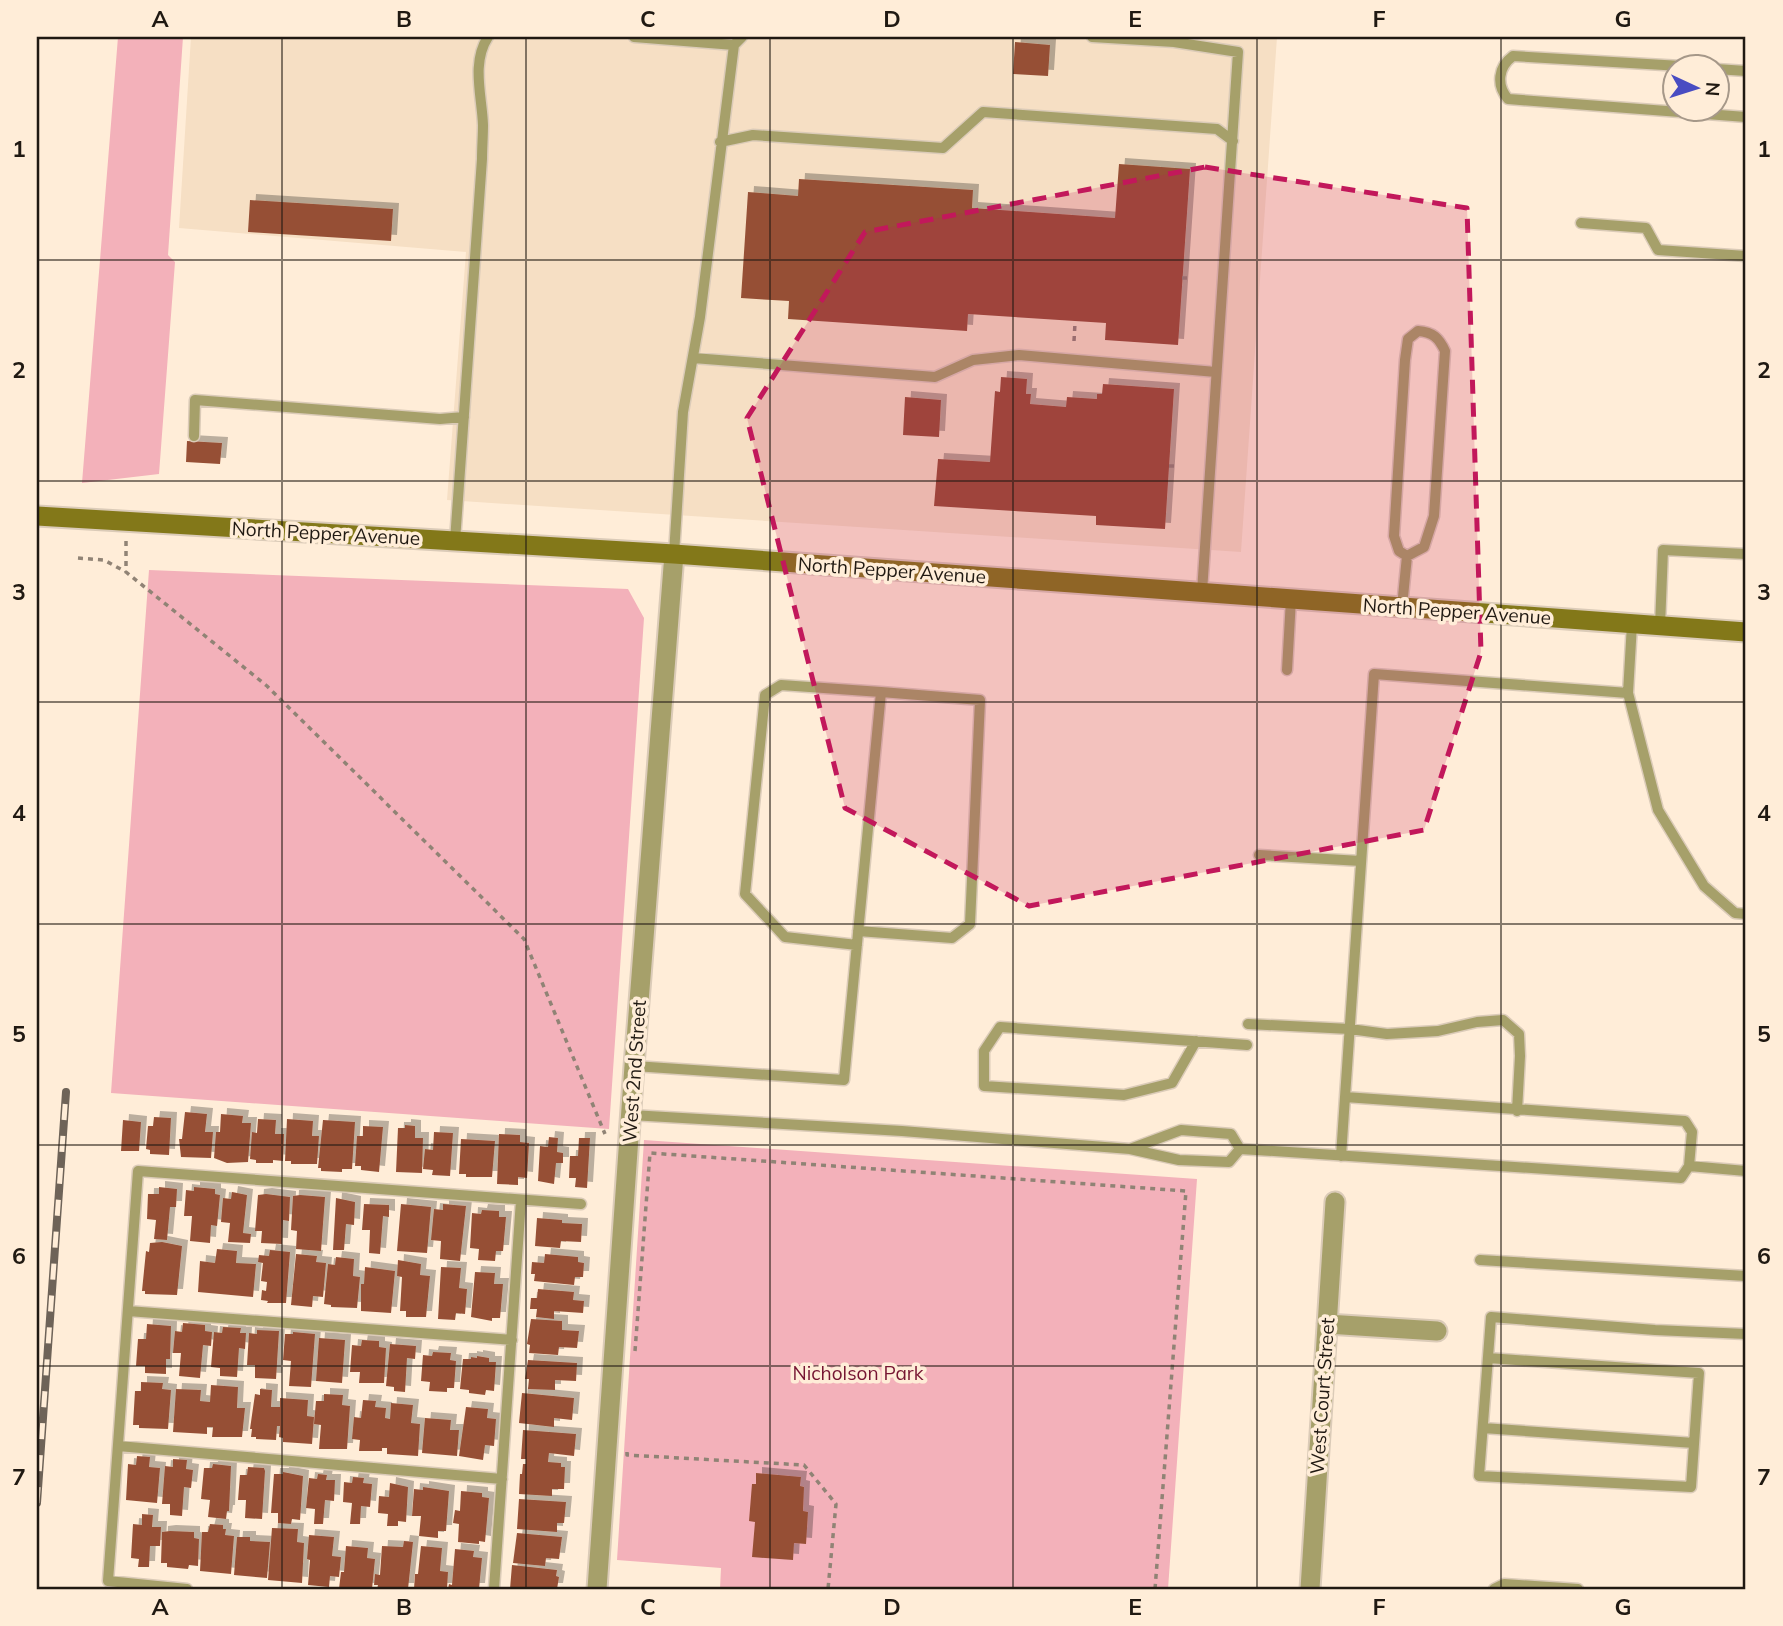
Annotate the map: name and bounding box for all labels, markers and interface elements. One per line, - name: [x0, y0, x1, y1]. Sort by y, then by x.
- text: A: [151, 4, 169, 33]
- text: B: [396, 4, 412, 33]
- text: C: [640, 4, 656, 33]
- text: D: [883, 4, 901, 33]
- text: E: [1128, 4, 1142, 33]
- text: F: [1372, 4, 1386, 33]
- text: G: [1614, 4, 1632, 33]
- north arrow: [1660, 52, 1730, 122]
- text: N: [1700, 81, 1725, 97]
- text: 1: [12, 134, 26, 163]
- text: 1: [1757, 134, 1771, 163]
- text: 2: [12, 355, 26, 384]
- text: 2: [1757, 355, 1771, 384]
- street label: North Pepper Avenue: [231, 516, 421, 550]
- street label: North Pepper Avenue: [797, 551, 987, 589]
- text: 3: [12, 577, 26, 606]
- text: 3: [1757, 577, 1771, 606]
- street label: North Pepper Avenue: [1362, 592, 1552, 630]
- text: 4: [12, 798, 26, 827]
- text: 4: [1757, 798, 1771, 827]
- street label: West 2nd Street: [617, 999, 651, 1143]
- text: 5: [12, 1019, 26, 1048]
- text: 5: [1757, 1019, 1771, 1048]
- text: 6: [12, 1241, 26, 1270]
- text: 6: [1757, 1241, 1771, 1270]
- street label: West Court Street: [1305, 1317, 1339, 1475]
- park label: Nicholson Park: [793, 1361, 924, 1385]
- text: 7: [12, 1462, 26, 1491]
- text: 7: [1757, 1462, 1771, 1491]
- text: A: [151, 1592, 169, 1621]
- text: B: [396, 1592, 412, 1621]
- text: C: [640, 1592, 656, 1621]
- text: D: [883, 1592, 901, 1621]
- text: E: [1128, 1592, 1142, 1621]
- text: F: [1372, 1592, 1386, 1621]
- text: G: [1614, 1592, 1632, 1621]

